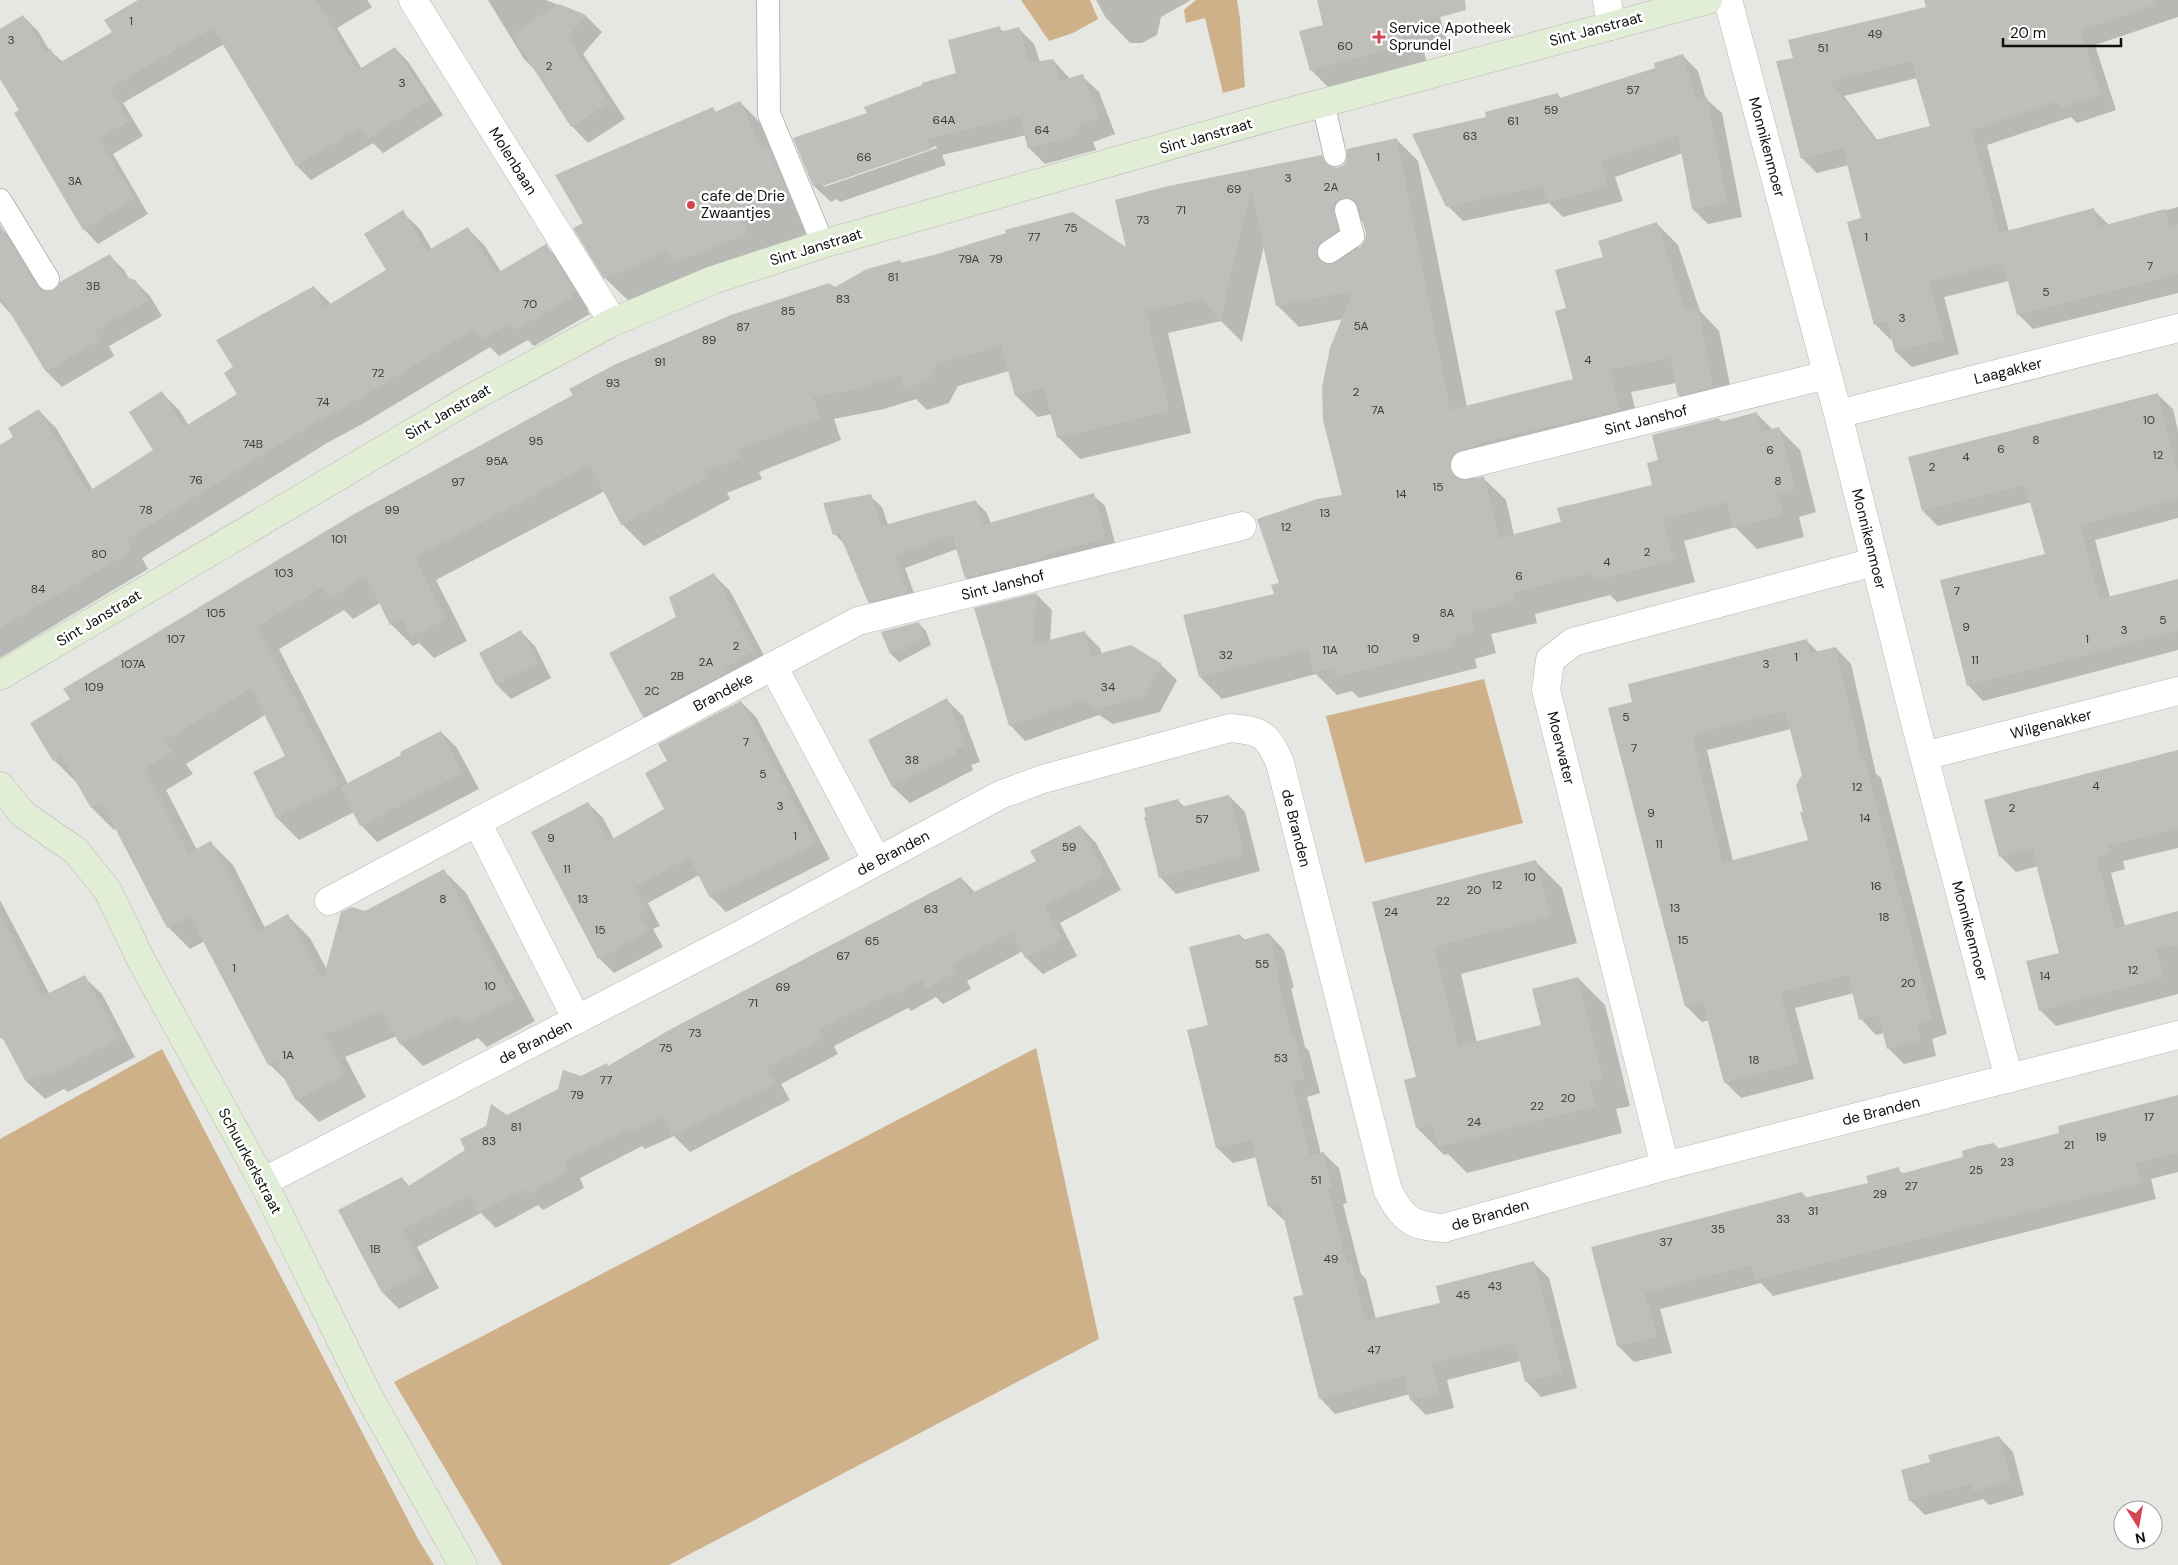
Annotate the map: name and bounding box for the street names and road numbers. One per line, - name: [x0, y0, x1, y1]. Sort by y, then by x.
- street label: Sint Janstraat: [1547, 7, 1645, 51]
- street label: Monnikenmoer: [1744, 95, 1790, 200]
- street label: Sint Janstraat: [1157, 113, 1255, 159]
- street label: Molenbaan: [484, 123, 542, 199]
- street label: Sint Janstraat: [767, 223, 865, 271]
- street label: Laagakker: [1972, 353, 2045, 389]
- street label: Sint Janstraat: [402, 379, 495, 445]
- street label: Sint Janshof: [1602, 400, 1690, 440]
- street label: Monnikenmoer: [1847, 487, 1891, 592]
- street label: Sint Janshof: [959, 565, 1047, 605]
- street label: Sint Janstraat: [53, 585, 145, 651]
- street label: Brandeke: [690, 668, 756, 716]
- street label: Wilgenakker: [2008, 704, 2094, 744]
- street label: Moerwater: [1542, 709, 1580, 787]
- street label: de Branden: [1277, 787, 1315, 869]
- street label: de Branden: [853, 825, 933, 881]
- street label: Monnikenmoer: [1947, 879, 1993, 984]
- street label: de Branden: [495, 1015, 575, 1069]
- street label: de Branden: [1840, 1092, 1922, 1130]
- street label: Schuurkerkstraat: [214, 1104, 286, 1218]
- street label: de Branden: [1449, 1194, 1531, 1236]

